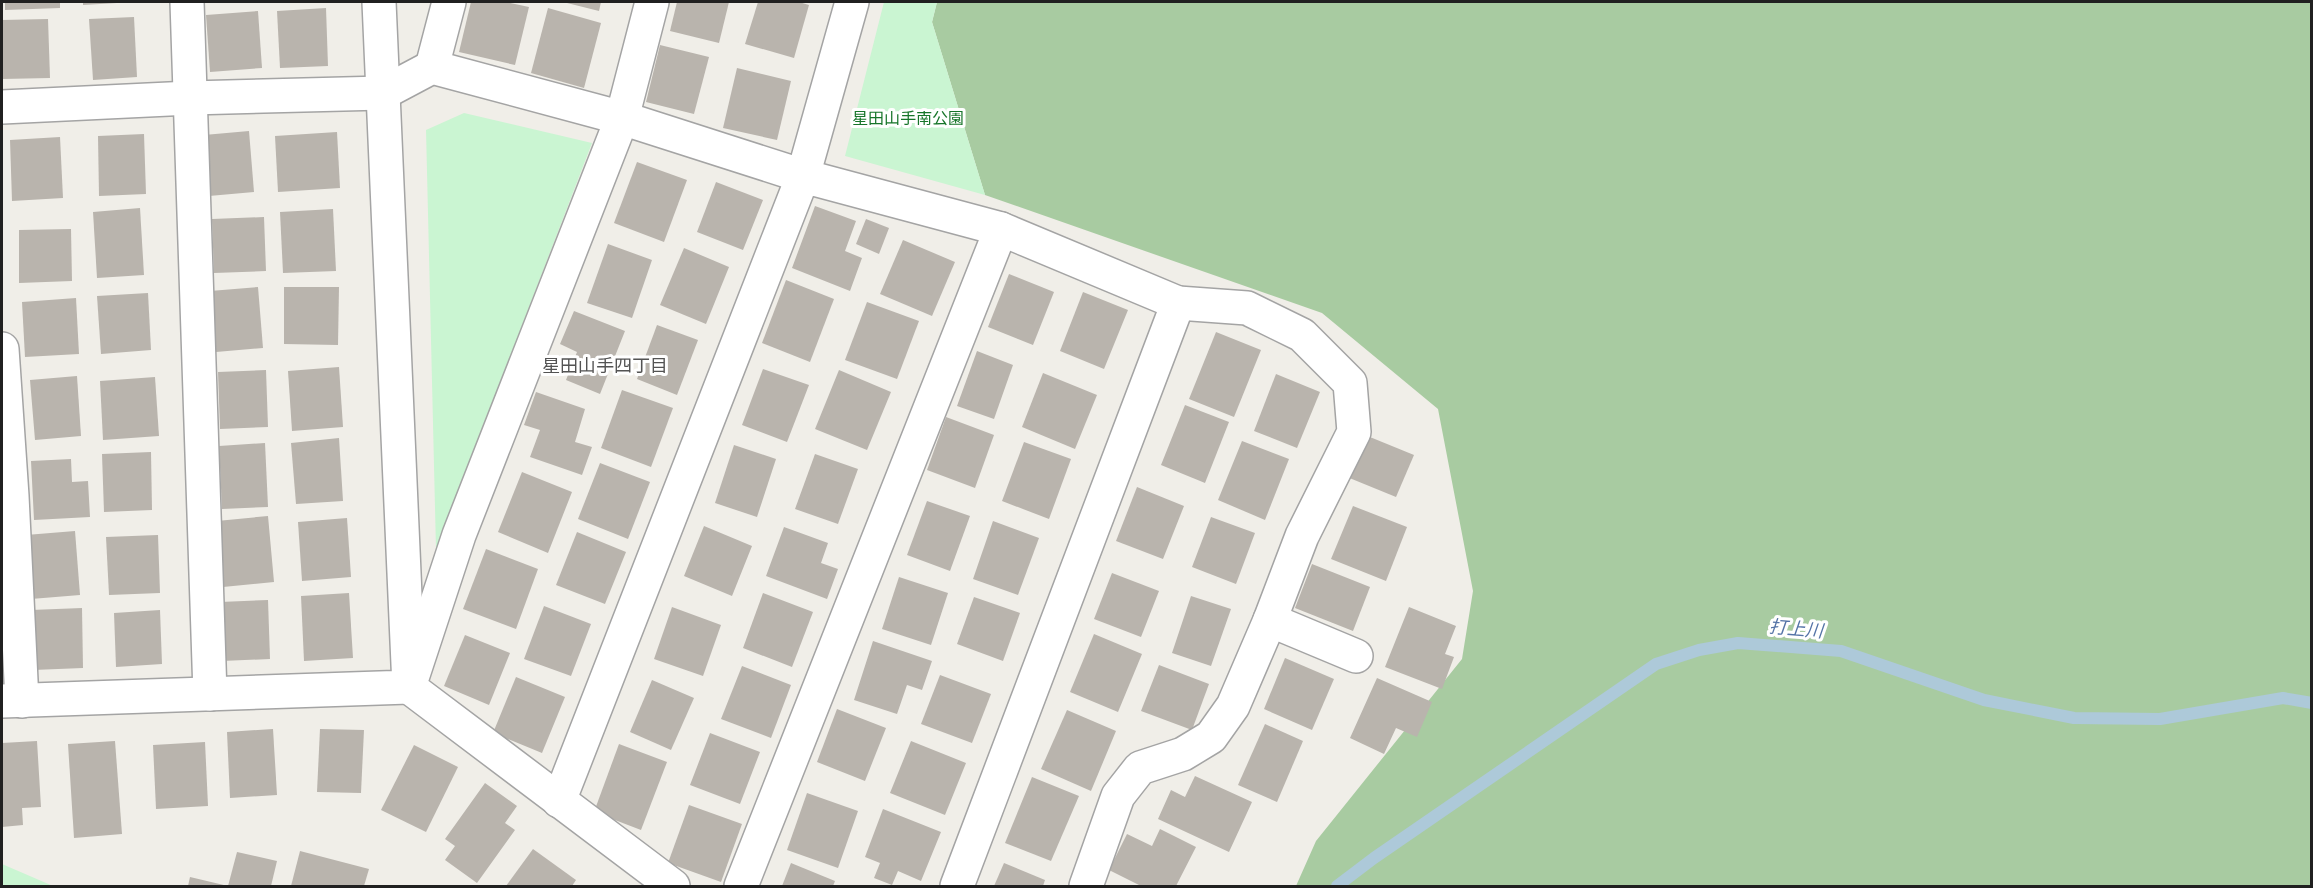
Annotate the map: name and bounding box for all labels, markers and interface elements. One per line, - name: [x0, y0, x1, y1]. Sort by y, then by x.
- park label: 星田山手南公園: [852, 109, 964, 128]
- district label: 星田山手四丁目: [542, 355, 668, 377]
- water label: 打上川: [1768, 616, 1826, 642]

